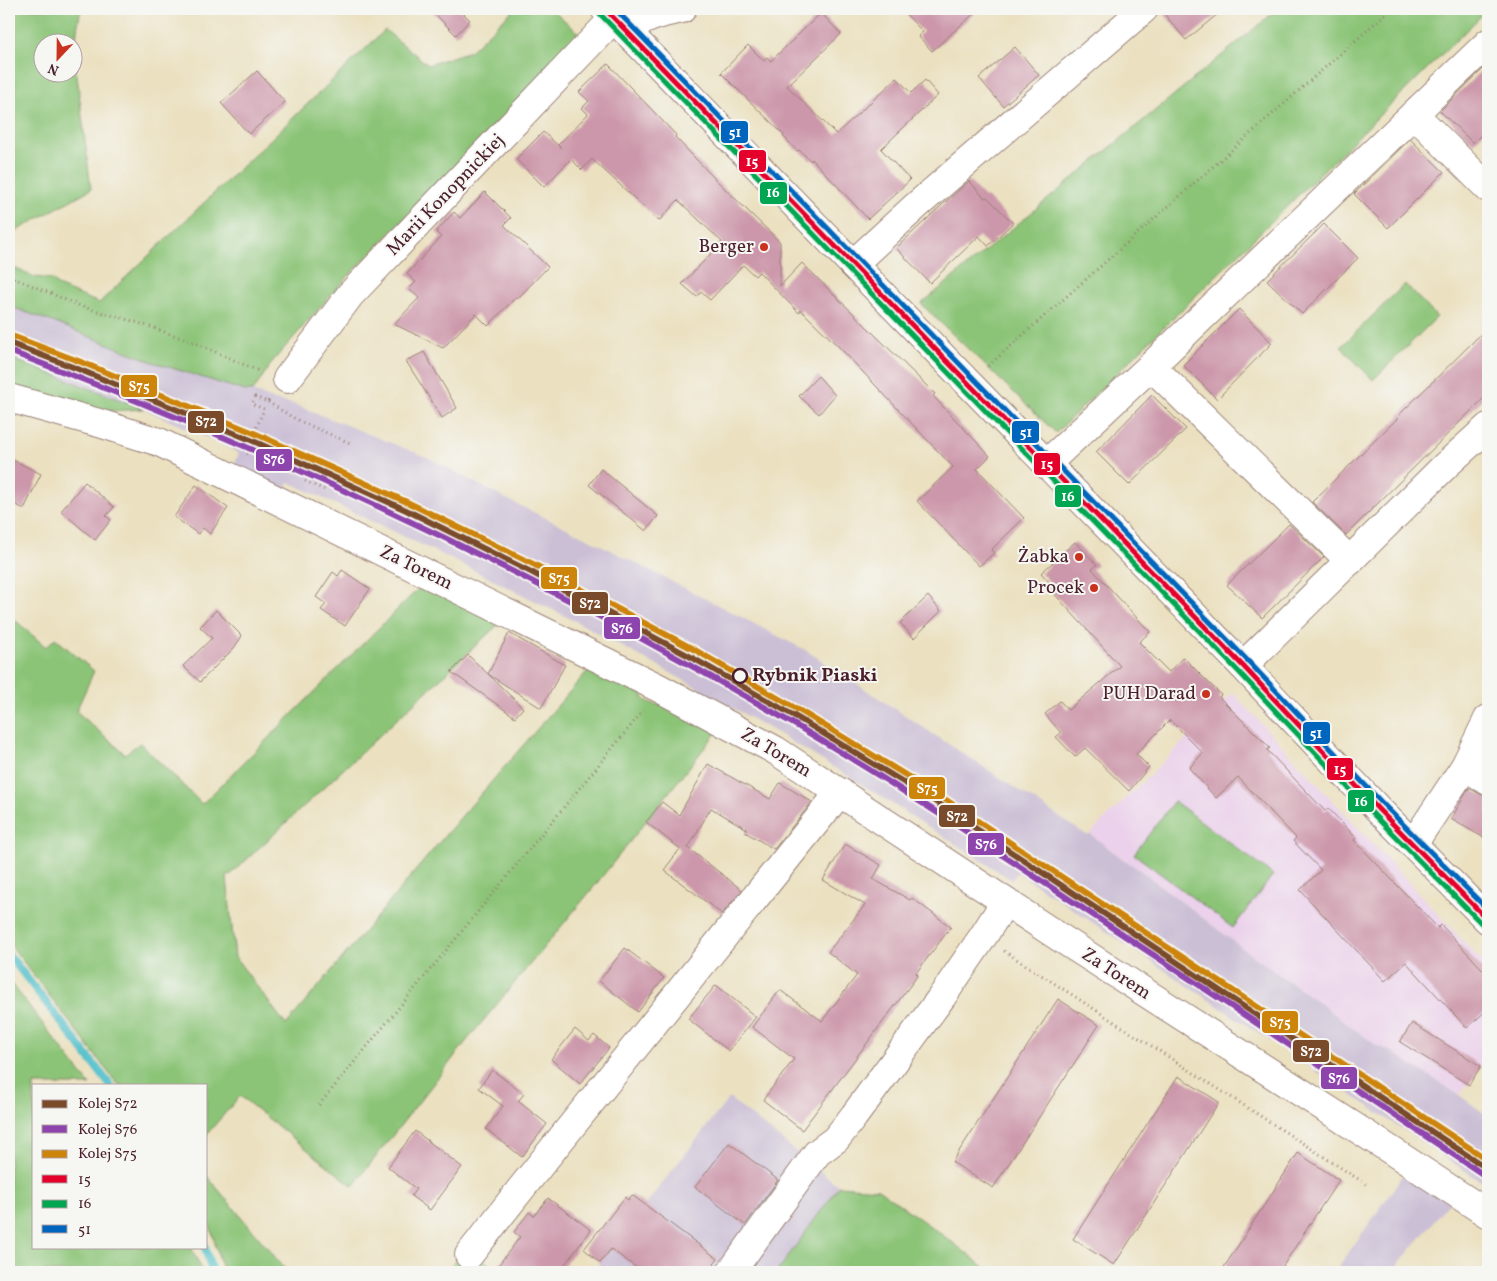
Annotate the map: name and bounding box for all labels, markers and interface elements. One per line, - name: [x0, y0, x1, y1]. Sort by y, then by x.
- north arrow: [32, 32, 82, 82]
- text: N: [45, 58, 62, 79]
- line badge: 51: [720, 120, 749, 144]
- text: 51: [729, 124, 741, 143]
- street label: Marii Konopnickiej: [381, 128, 511, 262]
- line badge: 15: [738, 149, 767, 173]
- text: 15: [746, 153, 758, 172]
- line badge: 16: [759, 181, 788, 205]
- text: 16: [766, 184, 780, 203]
- place label: Berger: [699, 234, 754, 260]
- marker: Berger: [758, 241, 770, 253]
- line badge: S75: [120, 374, 158, 398]
- text: S75: [128, 378, 150, 397]
- line badge: S72: [187, 410, 225, 434]
- text: S72: [195, 413, 217, 432]
- line badge: 51: [1011, 420, 1040, 444]
- text: 51: [1020, 424, 1032, 443]
- line badge: S76: [255, 448, 293, 472]
- text: S76: [263, 451, 285, 470]
- line badge: 15: [1033, 452, 1061, 476]
- text: 15: [1041, 456, 1053, 475]
- line badge: 16: [1054, 484, 1082, 508]
- text: 16: [1061, 488, 1075, 507]
- street label: Za Torem: [375, 539, 457, 597]
- place label: Żabka: [1018, 544, 1069, 570]
- marker: Żabka: [1073, 551, 1085, 563]
- line badge: S75: [540, 566, 578, 590]
- text: S75: [548, 570, 570, 589]
- place label: Procek: [1027, 575, 1084, 601]
- marker: Procek: [1088, 582, 1100, 594]
- line badge: S72: [571, 591, 609, 615]
- text: S72: [579, 595, 601, 614]
- line badge: S76: [603, 616, 641, 640]
- text: S76: [611, 620, 633, 639]
- place label: Rybnik Piaski: [752, 663, 878, 689]
- marker: Rybnik Piaski: [732, 668, 748, 684]
- place label: PUH Darad: [1103, 681, 1196, 707]
- marker: PUH Darad: [1200, 688, 1212, 700]
- line badge: 51: [1302, 721, 1331, 745]
- street label: Za Torem: [736, 722, 816, 784]
- text: 51: [1310, 725, 1322, 744]
- line badge: 15: [1326, 757, 1354, 781]
- text: 15: [1334, 761, 1346, 780]
- line badge: S75: [908, 776, 946, 800]
- text: S75: [916, 780, 938, 799]
- line badge: 16: [1347, 789, 1375, 813]
- text: 16: [1354, 793, 1368, 812]
- line badge: S72: [938, 804, 976, 828]
- text: S72: [946, 808, 968, 827]
- line badge: S76: [967, 832, 1005, 856]
- text: S76: [975, 836, 997, 855]
- street label: Za Torem: [1076, 942, 1156, 1006]
- line badge: S75: [1261, 1010, 1299, 1034]
- text: S75: [1269, 1014, 1291, 1033]
- line badge: S72: [1292, 1039, 1330, 1063]
- text: S72: [1300, 1043, 1322, 1062]
- line badge: S76: [1320, 1066, 1358, 1090]
- text: S76: [1328, 1070, 1350, 1089]
- legend: [32, 1084, 208, 1248]
- text: Kolej S72: [78, 1094, 138, 1115]
- text: Kolej S76: [78, 1120, 137, 1141]
- text: Kolej S75: [78, 1144, 137, 1165]
- text: 15: [78, 1170, 91, 1191]
- text: 16: [78, 1194, 91, 1215]
- text: 51: [78, 1220, 91, 1241]

